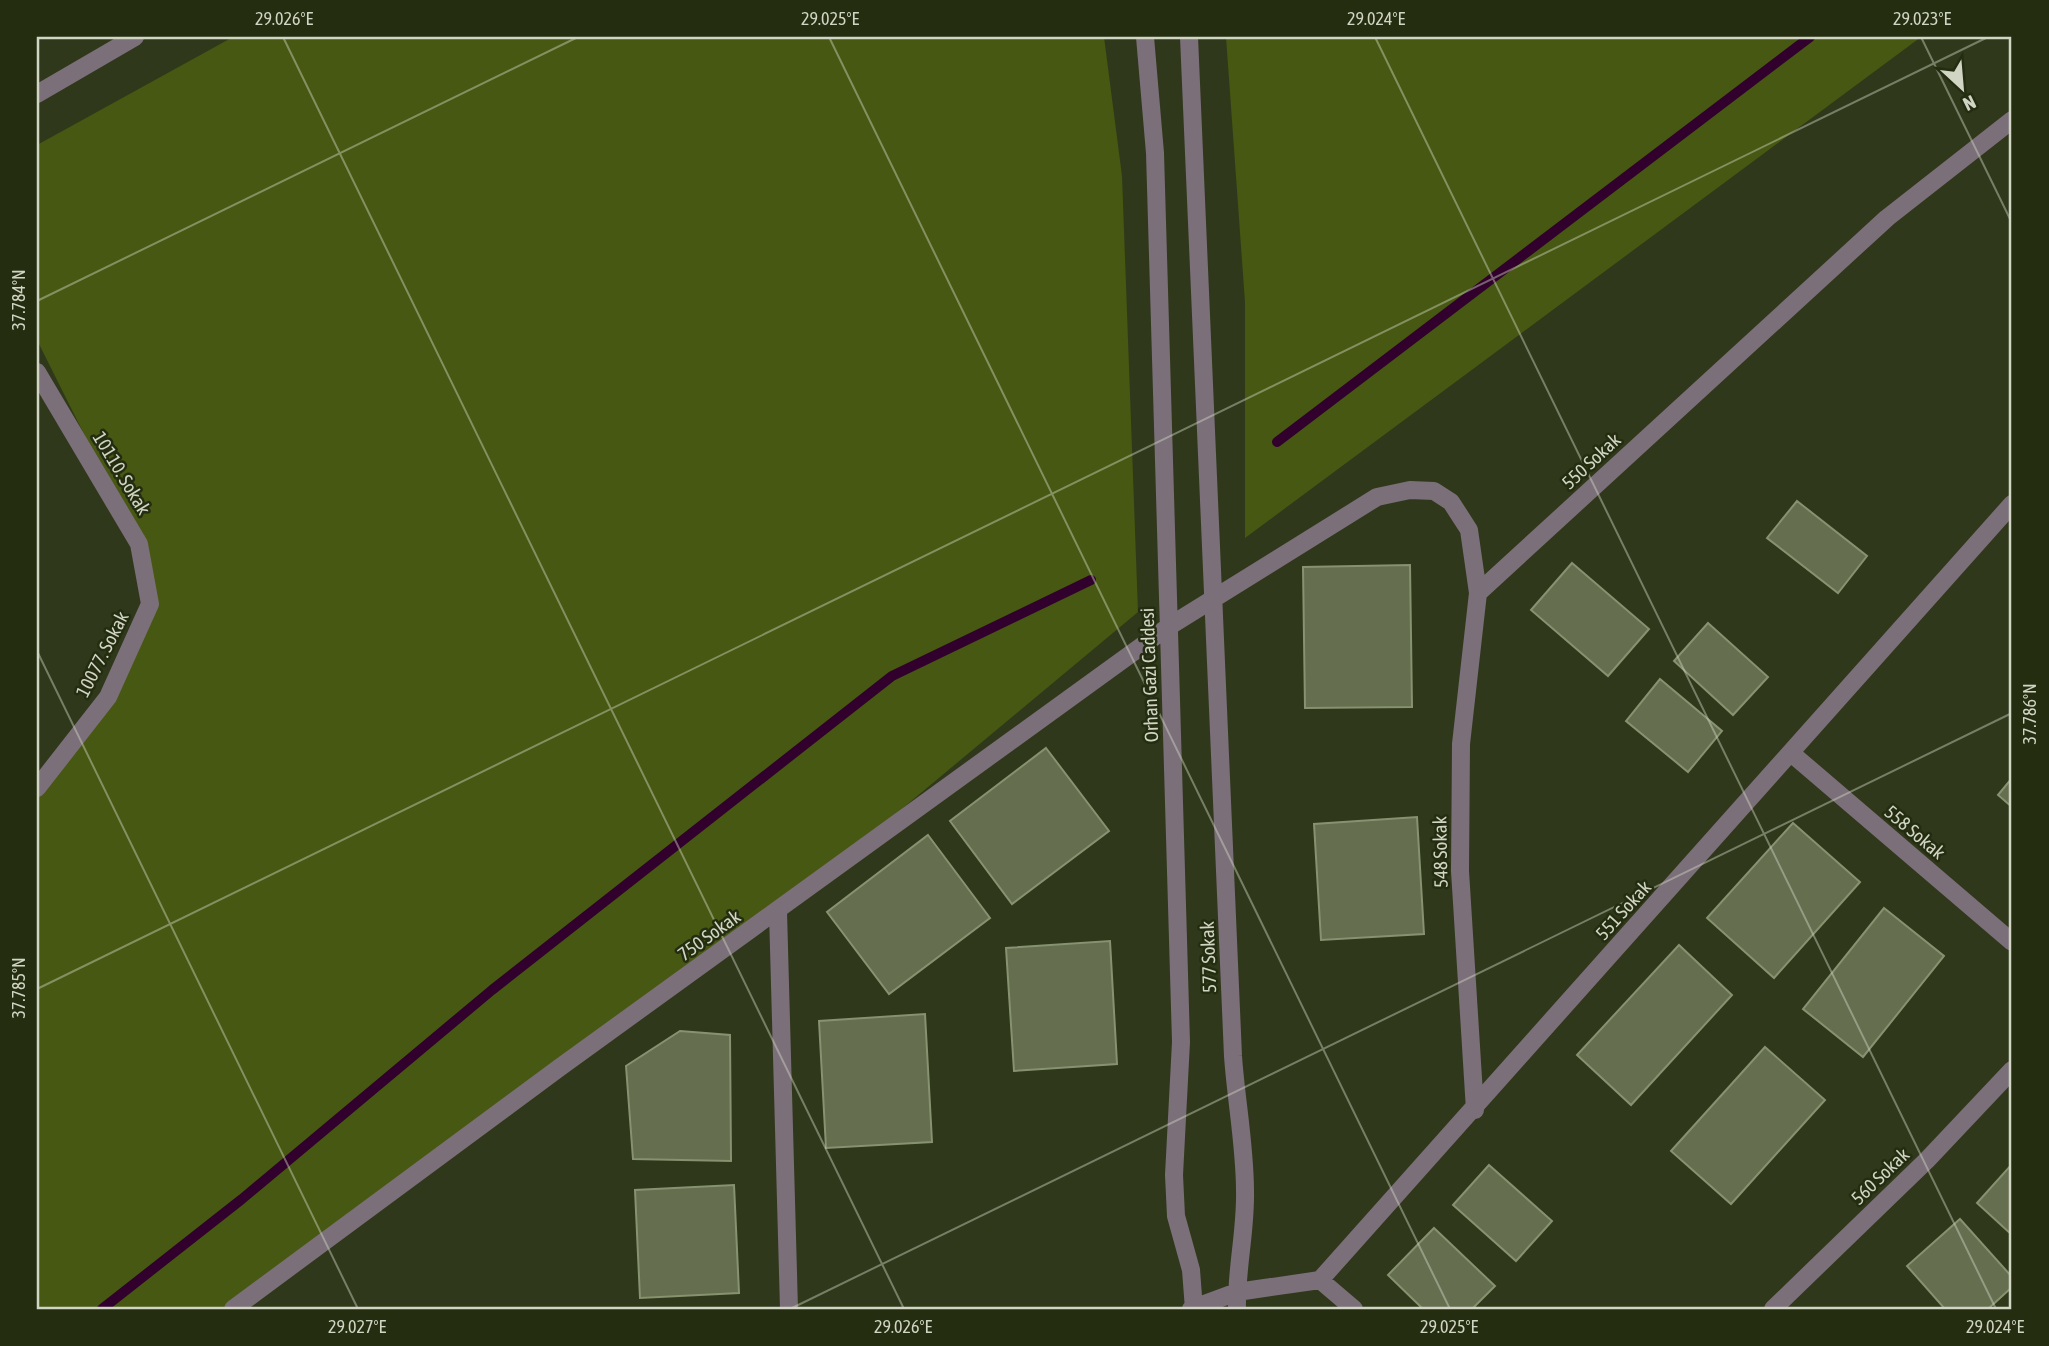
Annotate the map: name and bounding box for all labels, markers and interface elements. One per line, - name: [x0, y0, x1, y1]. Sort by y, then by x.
- text: 29.026°E: [255, 8, 313, 29]
- text: 29.025°E: [801, 8, 859, 29]
- text: 29.024°E: [1347, 8, 1405, 29]
- text: 29.023°E: [1893, 8, 1951, 29]
- north arrow: [1926, 52, 1996, 122]
- text: N: [1960, 91, 1979, 116]
- text: 37.784°N: [8, 269, 29, 331]
- street label: 10110. Sokak: [89, 427, 156, 519]
- street label: 550 Sokak: [1557, 428, 1625, 494]
- street label: 10077. Sokak: [71, 607, 133, 700]
- street label: Orhan Gazi Caddesi: [1136, 607, 1162, 743]
- text: 37.786°N: [2019, 683, 2040, 745]
- street label: 558 Sokak: [1880, 800, 1950, 864]
- street label: 548 Sokak: [1428, 815, 1452, 888]
- street label: 551 Sokak: [1591, 875, 1656, 944]
- street label: 750 Sokak: [673, 905, 745, 965]
- street label: 577 Sokak: [1196, 920, 1220, 993]
- text: 37.785°N: [8, 957, 29, 1019]
- street label: 560 Sokak: [1847, 1143, 1914, 1209]
- text: 29.027°E: [328, 1316, 386, 1337]
- text: 29.026°E: [874, 1316, 932, 1337]
- text: 29.025°E: [1420, 1316, 1478, 1337]
- text: 29.024°E: [1966, 1316, 2024, 1337]

